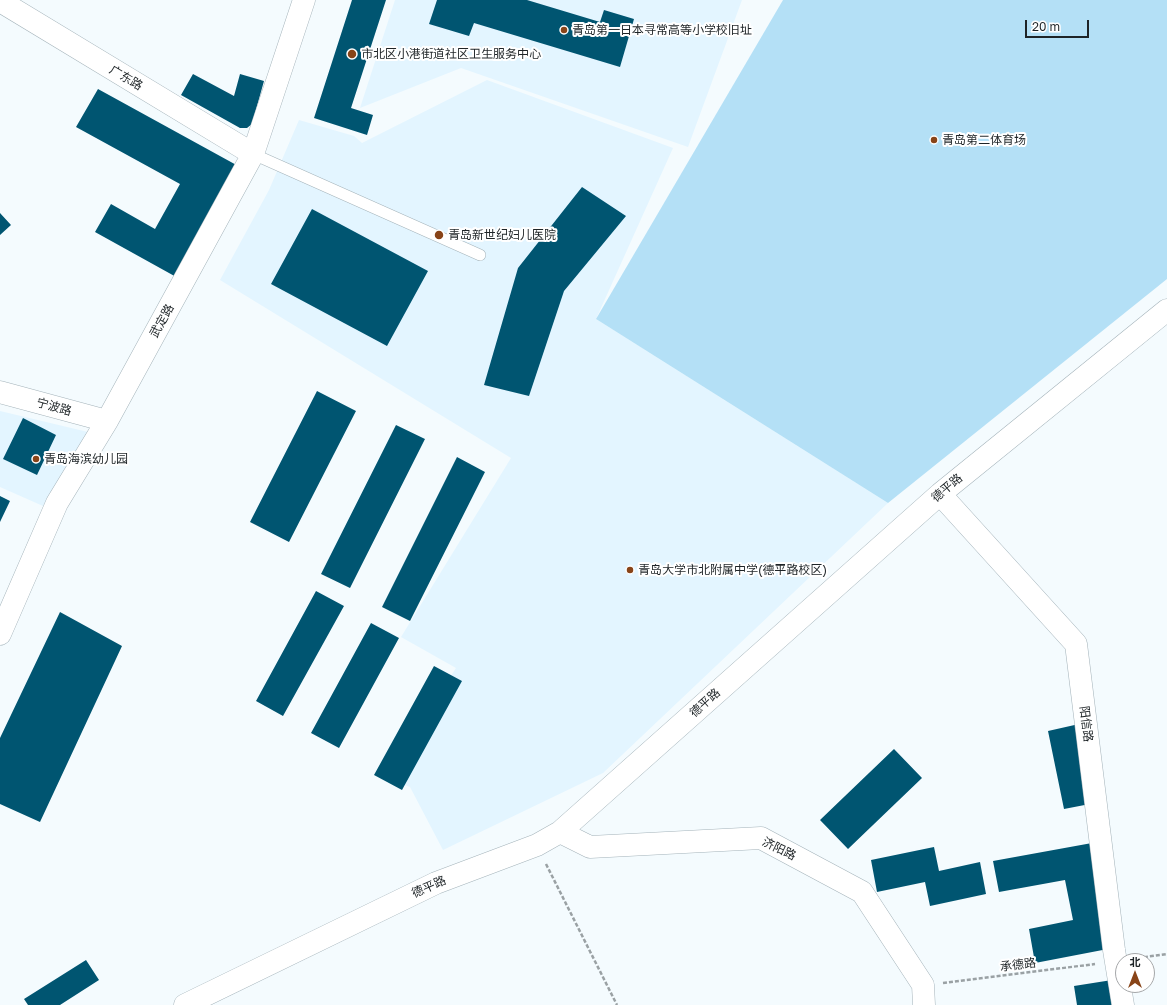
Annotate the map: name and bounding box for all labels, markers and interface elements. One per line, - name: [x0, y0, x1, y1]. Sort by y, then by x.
- scale bar: [1027, 12, 1091, 38]
- text: 20 m: [1032, 19, 1060, 34]
- place label: 青岛第一日本寻常高等小学校旧址: [572, 23, 752, 37]
- marker: 青岛第一日本寻常高等小学校旧址: [559, 25, 569, 35]
- place label: 市北区小港街道社区卫生服务中心: [361, 47, 541, 61]
- marker: 市北区小港街道社区卫生服务中心: [346, 48, 358, 60]
- street label: 广东路: [107, 63, 145, 93]
- place label: 青岛第二体育场: [942, 133, 1026, 147]
- marker: 青岛第二体育场: [929, 135, 939, 145]
- place label: 青岛新世纪妇儿医院: [448, 228, 556, 242]
- marker: 青岛新世纪妇儿医院: [433, 229, 445, 241]
- street label: 武定路: [147, 302, 177, 340]
- street label: 宁波路: [35, 395, 73, 419]
- place label: 青岛海滨幼儿园: [44, 452, 128, 466]
- marker: 青岛海滨幼儿园: [31, 454, 41, 464]
- street label: 德平路: [929, 471, 965, 505]
- place label: 青岛大学市北附属中学(德平路校区): [638, 563, 827, 577]
- marker: 青岛大学市北附属中学(德平路校区): [625, 565, 635, 575]
- street label: 德平路: [687, 686, 723, 720]
- street label: 阳信路: [1077, 705, 1095, 743]
- street label: 济阳路: [760, 835, 798, 863]
- street label: 德平路: [410, 873, 448, 901]
- north arrow: [1115, 953, 1155, 993]
- text: 北: [1130, 955, 1141, 968]
- street label: 承德路: [999, 956, 1037, 974]

